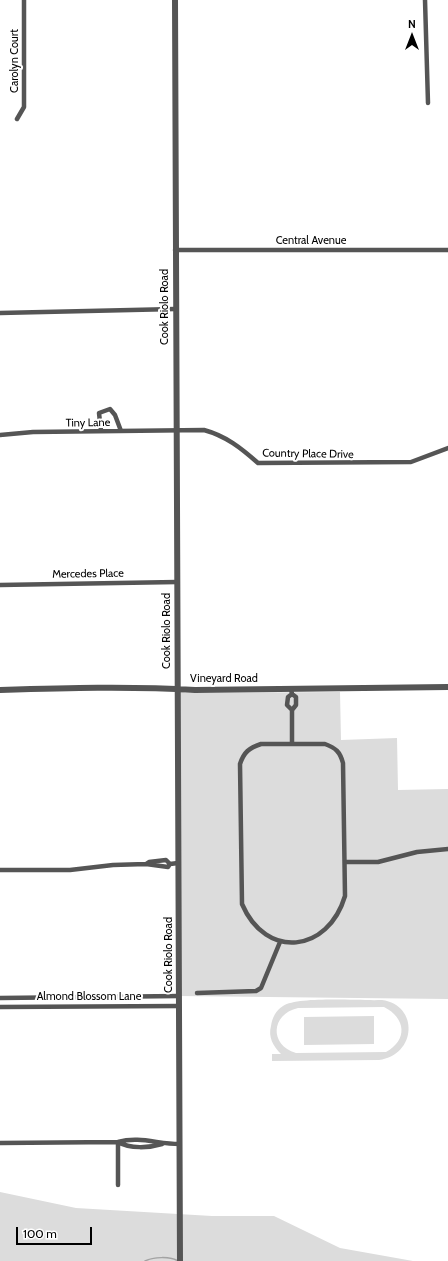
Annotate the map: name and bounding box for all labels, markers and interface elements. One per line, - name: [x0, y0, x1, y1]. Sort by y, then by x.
- north arrow: [392, 16, 432, 56]
- text: N: [408, 17, 416, 31]
- street label: Carolyn Court: [8, 29, 22, 93]
- street label: Central Avenue: [276, 234, 346, 248]
- street label: Cook Riolo Road: [158, 269, 172, 345]
- street label: Tiny Lane: [66, 416, 110, 430]
- street label: Country Place Drive: [262, 447, 354, 461]
- street label: Mercedes Place: [52, 567, 124, 581]
- street label: Cook Riolo Road: [160, 593, 174, 669]
- street label: Vineyard Road: [190, 672, 258, 686]
- street label: Cook Riolo Road: [162, 917, 176, 993]
- street label: Almond Blossom Lane: [37, 990, 141, 1004]
- scale bar: [18, 1219, 94, 1245]
- text: 100 m: [23, 1226, 57, 1241]

